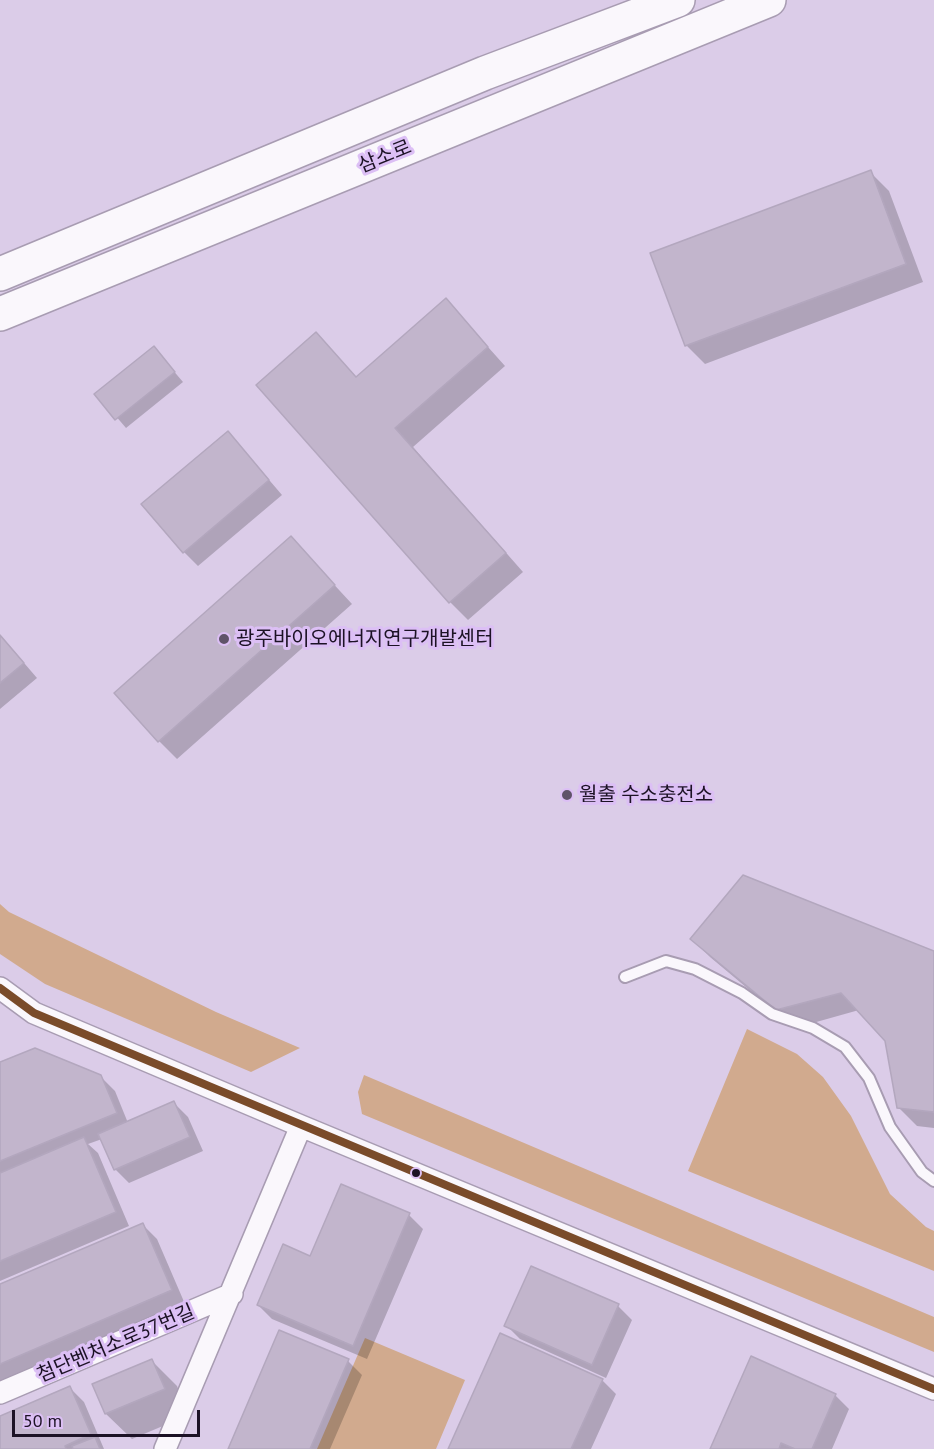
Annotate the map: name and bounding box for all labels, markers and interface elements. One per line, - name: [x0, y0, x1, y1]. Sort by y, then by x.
- street label: 삼소로: [355, 136, 415, 178]
- place label: 광주바이오에너지연구개발센터: [236, 627, 494, 651]
- marker: 광주바이오에너지연구개발센터: [217, 632, 231, 646]
- place label: 월출 수소충전소: [579, 783, 713, 807]
- marker: 월출 수소충전소: [560, 788, 574, 802]
- unlabelled marker: [410, 1167, 422, 1179]
- street label: 첨단벤처소로37번길: [34, 1300, 198, 1388]
- scale bar: [15, 1398, 202, 1436]
- text: 50 m: [23, 1409, 62, 1432]

